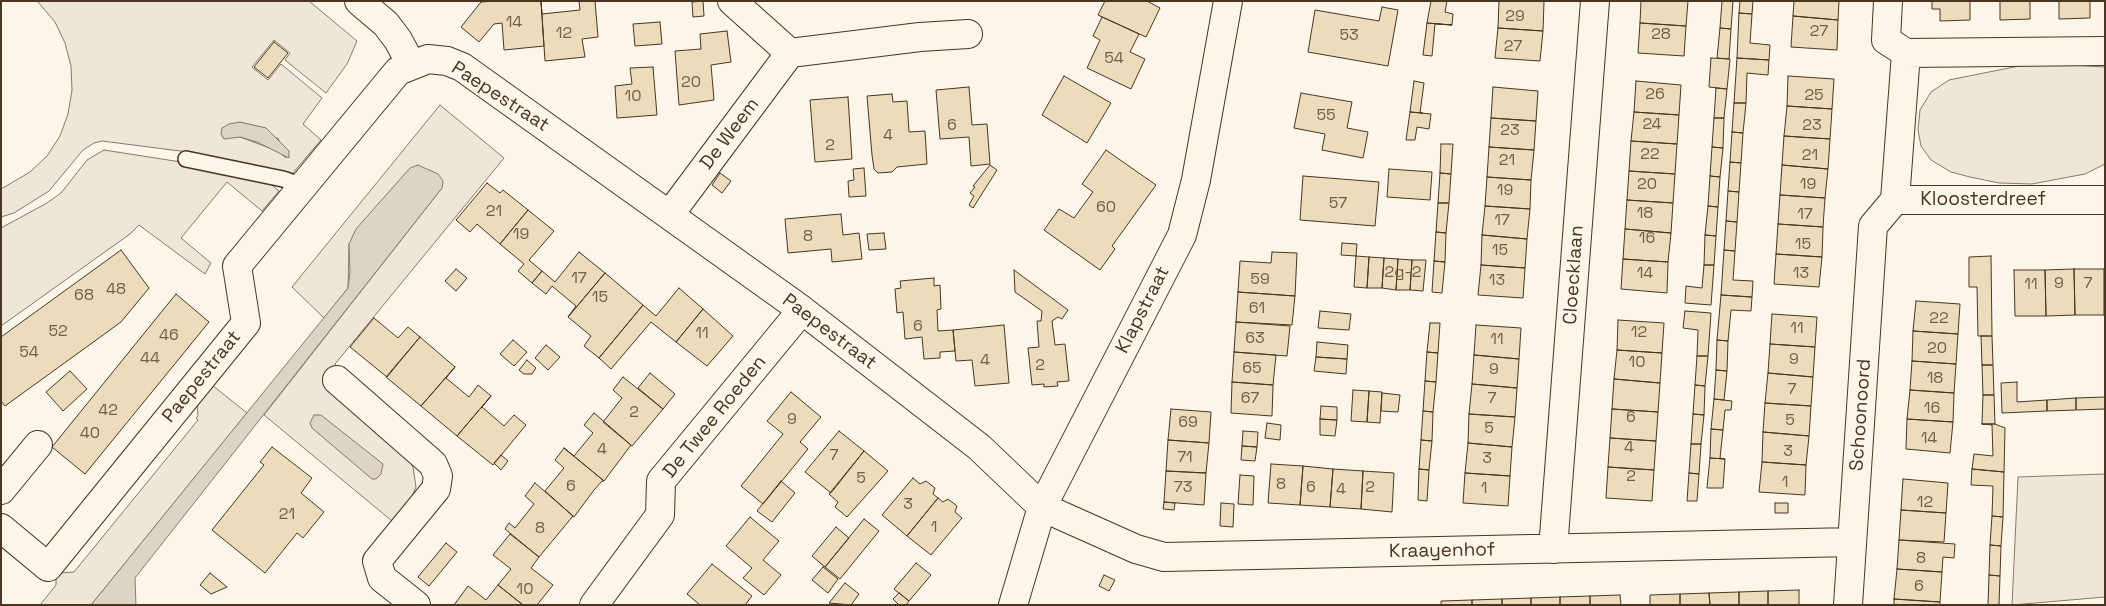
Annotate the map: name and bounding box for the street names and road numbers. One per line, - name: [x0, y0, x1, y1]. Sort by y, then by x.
- street label: Paepestraat: [447, 57, 553, 137]
- street label: De Weem: [696, 94, 764, 174]
- street label: Kloosterdreef: [1920, 189, 2046, 211]
- street label: Cloecklaan: [1559, 225, 1589, 325]
- street label: Klapstraat: [1111, 263, 1175, 357]
- street label: Paepestraat: [777, 289, 881, 375]
- street label: Paepestraat: [158, 326, 246, 428]
- street label: De Twee Roeden: [659, 351, 771, 483]
- street label: Schoonoord: [1846, 358, 1876, 472]
- street label: Kraayenhof: [1389, 539, 1495, 563]

